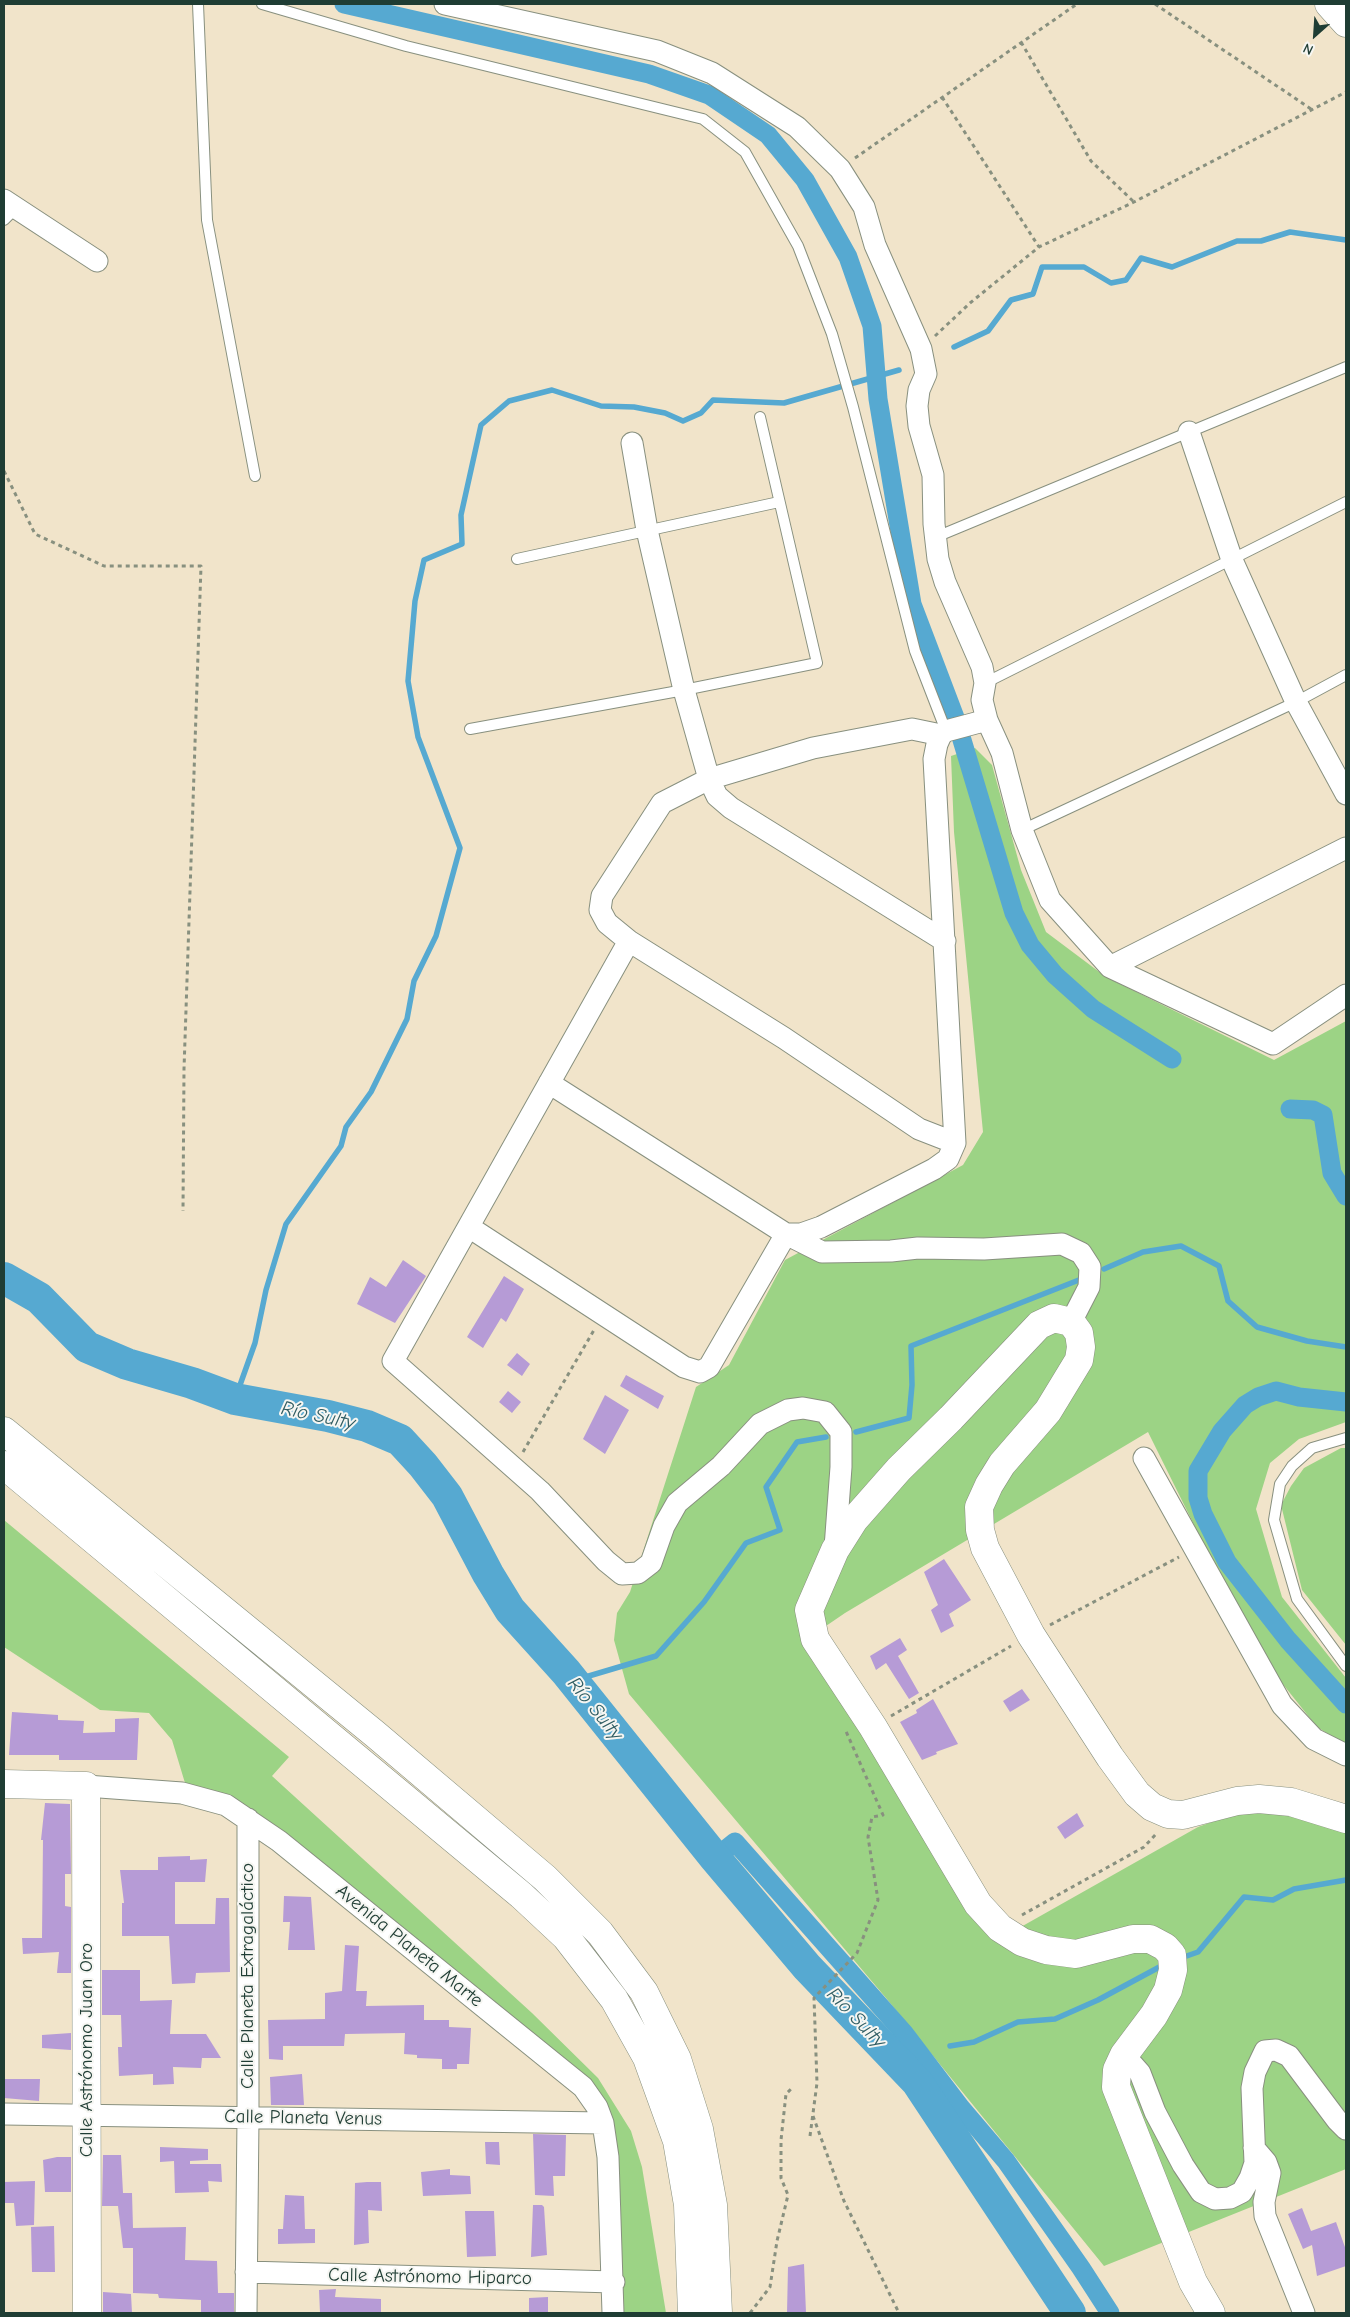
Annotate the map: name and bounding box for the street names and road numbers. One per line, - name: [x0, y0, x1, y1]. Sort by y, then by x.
- street label: Calle Planeta Extragaláctico: [237, 1863, 259, 2089]
- street label: Avenida Planeta Marte: [331, 1880, 487, 2012]
- street label: Calle Astrónomo Juan Oro: [76, 1943, 98, 2157]
- street label: Calle Planeta Venus: [224, 2105, 382, 2131]
- street label: Calle Astrónomo Hiparco: [328, 2264, 532, 2290]

